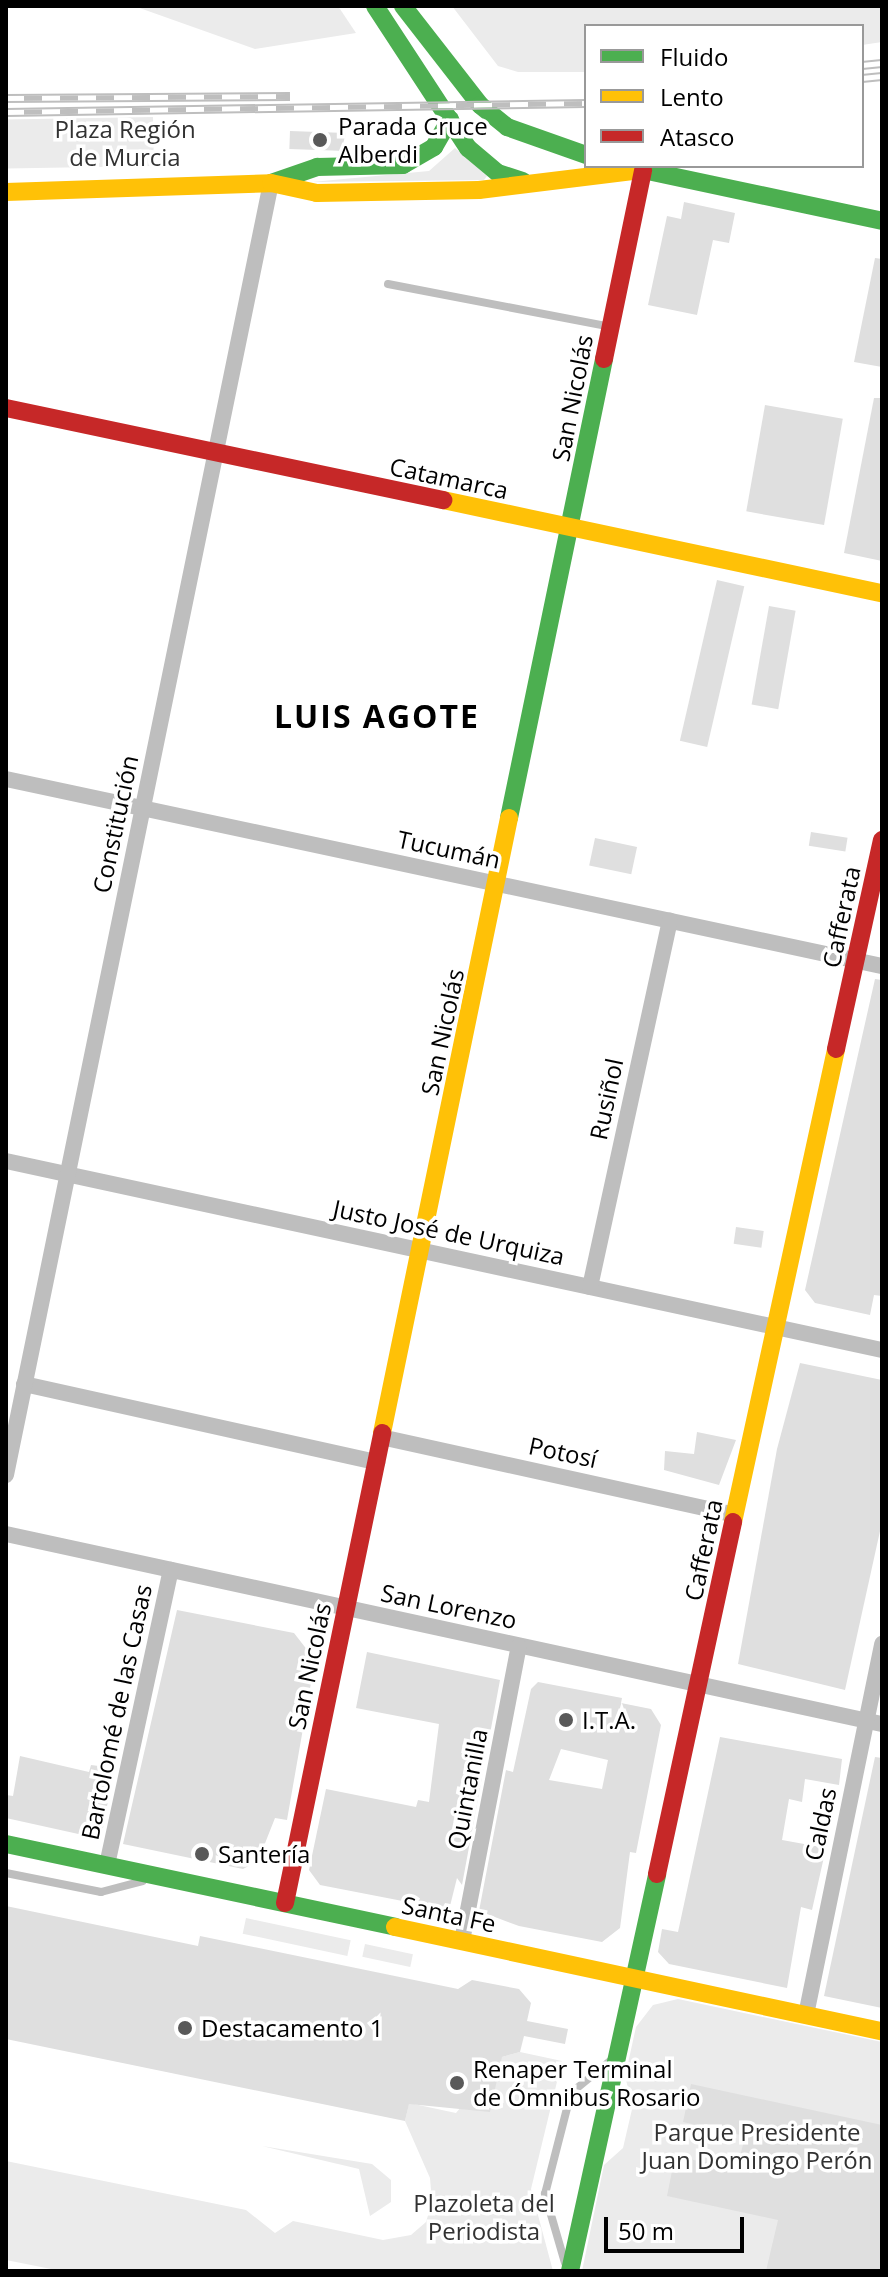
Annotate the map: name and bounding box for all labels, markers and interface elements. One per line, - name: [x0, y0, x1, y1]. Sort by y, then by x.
- legend: [584, 24, 864, 168]
- text: Fluido: [660, 40, 728, 73]
- text: Lento: [660, 80, 724, 113]
- place label: Parada Cruce Alberdi: [338, 112, 488, 168]
- park label: Plaza Región de Murcia: [54, 115, 196, 171]
- text: Atasco: [660, 120, 734, 153]
- marker: Parada Cruce Alberdi: [309, 129, 331, 151]
- street label: San Nicolás: [546, 332, 598, 464]
- street label: Catamarca: [387, 451, 511, 505]
- district label: LUIS AGOTE: [274, 697, 480, 735]
- street label: Constitución: [86, 752, 144, 896]
- street label: Tucumán: [395, 824, 503, 874]
- street label: Cafferata: [816, 864, 866, 970]
- street label: San Nicolás: [415, 966, 469, 1098]
- street label: Rusiñol: [583, 1056, 629, 1142]
- street label: Justo José de Urquiza: [331, 1193, 567, 1271]
- street label: Potosí: [526, 1431, 600, 1473]
- street label: Cafferata: [678, 1497, 728, 1603]
- street label: San Lorenzo: [378, 1578, 520, 1634]
- street label: Bartolomé de las Casas: [75, 1582, 157, 1842]
- street label: San Nicolás: [282, 1600, 336, 1732]
- place label: I.T.A.: [582, 1706, 636, 1734]
- marker: I.T.A.: [557, 1711, 575, 1729]
- street label: Quintanilla: [441, 1726, 493, 1852]
- street label: Caldas: [798, 1785, 842, 1863]
- place label: Santería: [218, 1840, 310, 1868]
- marker: Santería: [193, 1845, 211, 1863]
- street label: Santa Fe: [399, 1890, 499, 1938]
- place label: Destacamento 1: [201, 2014, 383, 2042]
- marker: Destacamento 1: [176, 2019, 194, 2037]
- place label: Renaper Terminal de Ómnibus Rosario: [473, 2055, 700, 2111]
- marker: Renaper Terminal de Ómnibus Rosario: [448, 2074, 466, 2092]
- park label: Parque Presidente Juan Domingo Perón: [642, 2118, 872, 2174]
- park label: Plazoleta del Periodista: [413, 2189, 555, 2245]
- scale bar: [608, 2201, 748, 2251]
- text: 50 m: [618, 2214, 674, 2247]

